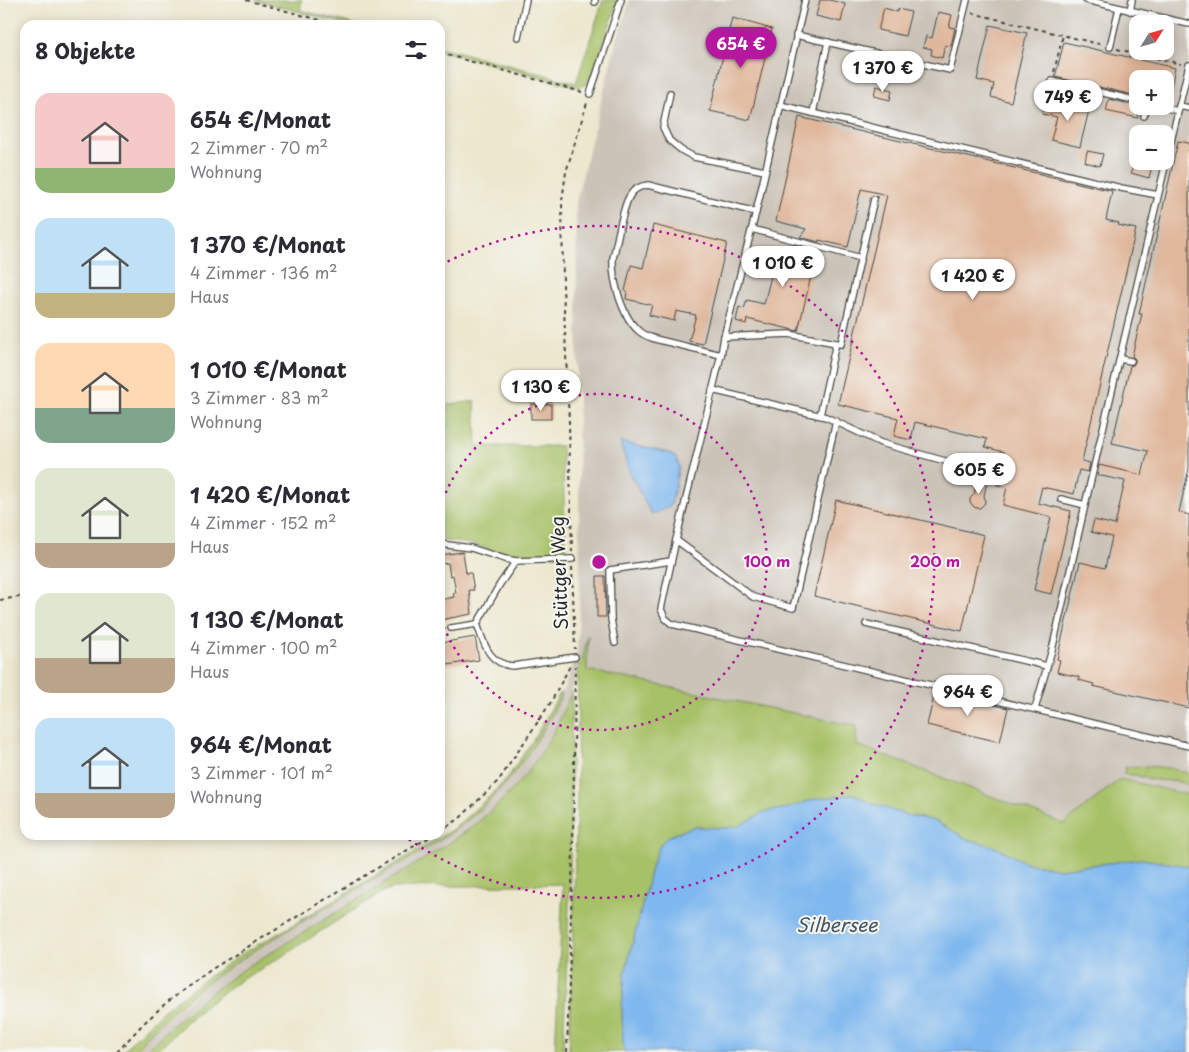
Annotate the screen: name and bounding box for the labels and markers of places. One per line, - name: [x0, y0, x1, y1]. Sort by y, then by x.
- pin: 654 €: [706, 27, 776, 69]
- pin: 1 370 €: [837, 51, 929, 93]
- pin: 749 €: [1033, 80, 1103, 122]
- pin: 1 010 €: [737, 246, 829, 288]
- pin: 1 420 €: [927, 258, 1019, 301]
- pin: 1 130 €: [495, 370, 587, 412]
- pin: 605 €: [944, 452, 1014, 495]
- centre of rings: [590, 553, 608, 571]
- pin: 964 €: [933, 674, 1003, 717]

